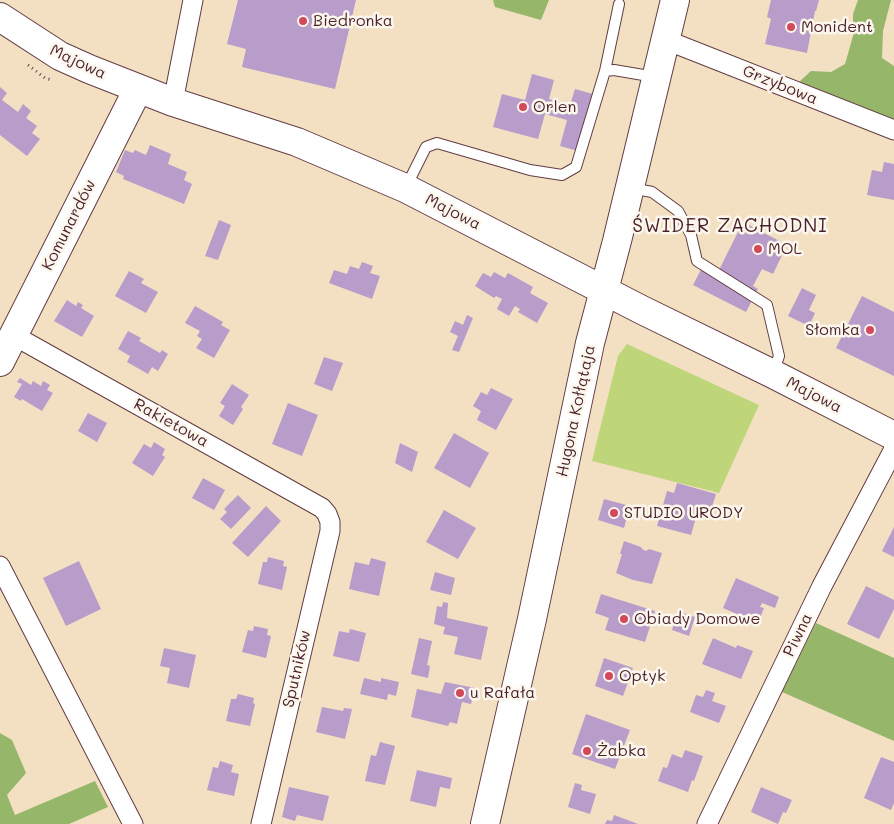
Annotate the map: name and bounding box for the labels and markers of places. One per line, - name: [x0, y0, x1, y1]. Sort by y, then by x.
- place label: Biedronka: [313, 11, 393, 31]
- marker: Biedronka: [297, 15, 309, 27]
- place label: Monident: [801, 17, 873, 37]
- marker: Monident: [785, 21, 797, 33]
- place label: Orlen: [533, 97, 576, 117]
- marker: Orlen: [517, 101, 529, 113]
- place label: MOL: [768, 239, 802, 259]
- marker: MOL: [752, 243, 764, 255]
- place label: Słomka: [805, 320, 860, 340]
- marker: Słomka: [864, 324, 876, 336]
- place label: STUDIO URODY: [624, 503, 743, 523]
- marker: STUDIO URODY: [608, 507, 620, 519]
- place label: Obiady Domowe: [634, 609, 760, 629]
- marker: Obiady Domowe: [618, 613, 630, 625]
- place label: Optyk: [619, 666, 665, 686]
- marker: Optyk: [603, 670, 615, 682]
- place label: u Rafała: [470, 683, 535, 703]
- marker: u Rafała: [454, 687, 466, 699]
- place label: Żabka: [597, 741, 646, 761]
- marker: Żabka: [581, 745, 593, 757]

